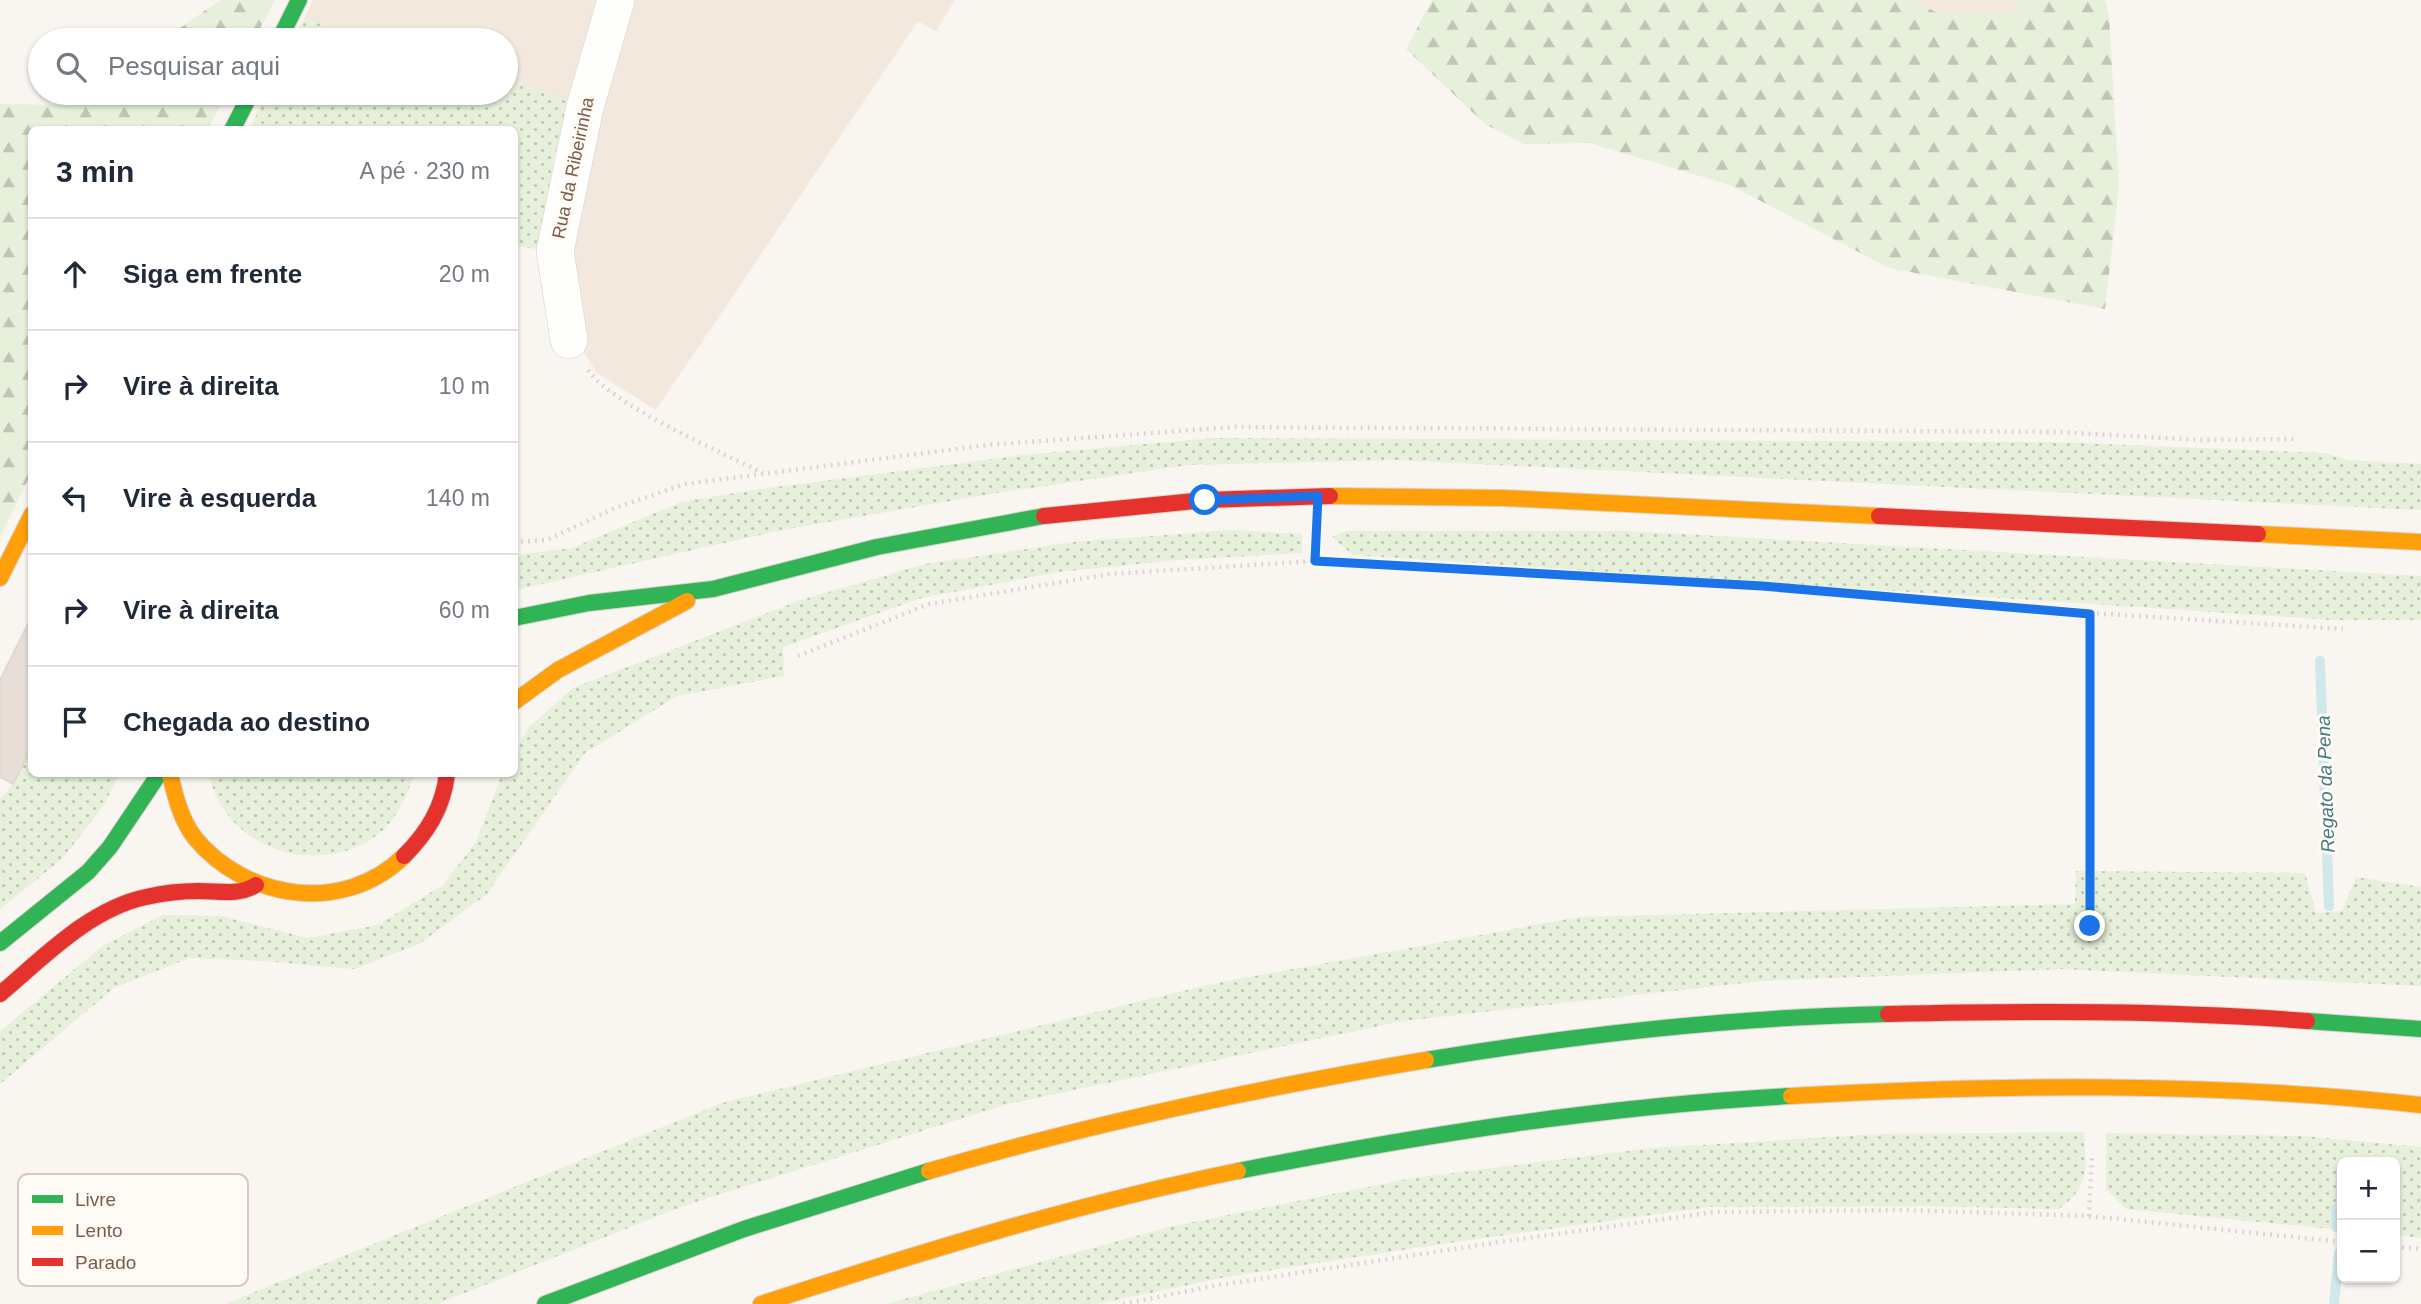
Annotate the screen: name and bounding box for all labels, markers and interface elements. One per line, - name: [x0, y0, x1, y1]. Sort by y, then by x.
- search box: [28, 28, 518, 105]
- icon: search: [52, 48, 90, 86]
- text: Pesquisar aqui: [108, 51, 280, 81]
- street label: Rua da Ribeirinha: [548, 94, 598, 241]
- text: 3 min: [56, 155, 134, 188]
- text: A pé · 230 m: [360, 158, 490, 184]
- icon: ahead: [56, 255, 94, 293]
- text: Siga em frente: [123, 259, 302, 289]
- text: 20 m: [439, 261, 490, 287]
- icon: right: [56, 367, 94, 405]
- text: Vire à direita: [123, 371, 279, 401]
- text: 10 m: [439, 373, 490, 399]
- icon: left: [56, 479, 94, 517]
- text: Vire à esquerda: [123, 483, 316, 513]
- route start: [1189, 484, 1220, 515]
- text: 140 m: [426, 485, 490, 511]
- icon: right: [56, 591, 94, 629]
- text: Vire à direita: [123, 595, 279, 625]
- text: 60 m: [439, 597, 490, 623]
- icon: arrive: [56, 703, 94, 741]
- text: Chegada ao destino: [123, 707, 370, 737]
- water label: Regato da Pena: [2313, 715, 2338, 853]
- route end: [2074, 910, 2105, 941]
- map controls: [2337, 1157, 2400, 1283]
- button: +: [2337, 1157, 2400, 1220]
- legend: [18, 1174, 248, 1286]
- text: Livre: [75, 1189, 116, 1210]
- text: Lento: [75, 1220, 123, 1241]
- button: −: [2337, 1220, 2400, 1283]
- text: Parado: [75, 1252, 136, 1273]

